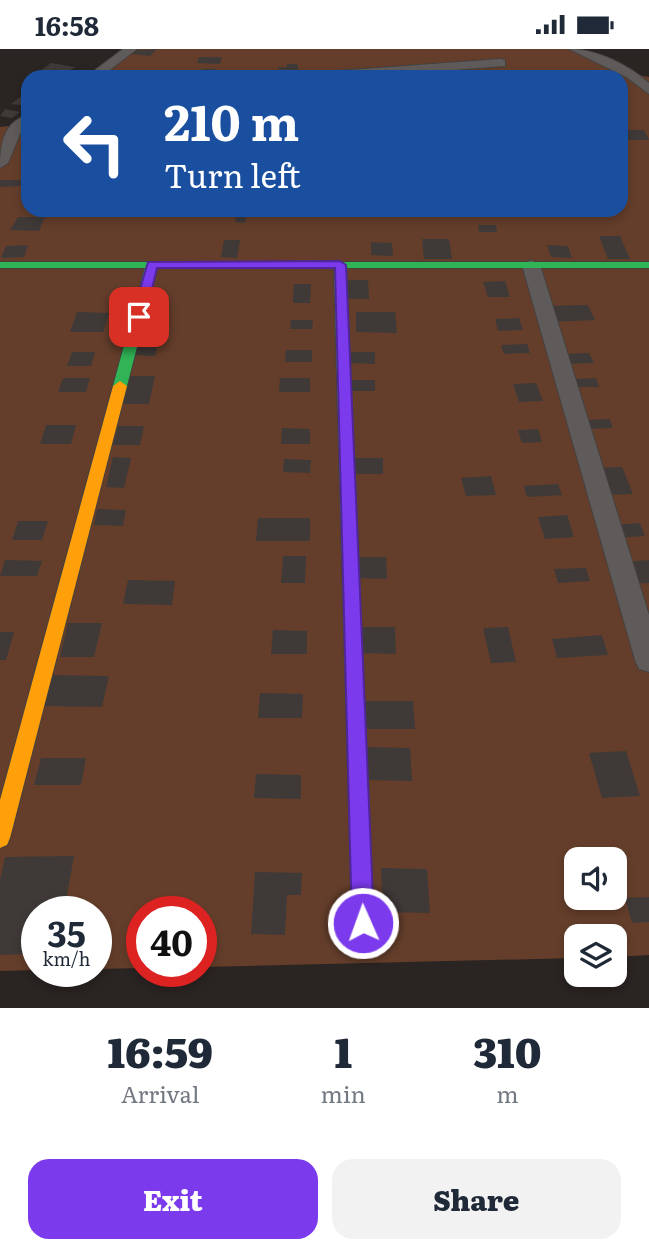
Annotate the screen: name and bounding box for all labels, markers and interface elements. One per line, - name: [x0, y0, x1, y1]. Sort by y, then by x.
- text: 16:58: [35, 5, 99, 44]
- text: 210 m: [164, 83, 299, 156]
- icon: left: [49, 98, 140, 189]
- text: Turn left: [164, 150, 301, 198]
- pin: [109, 287, 169, 347]
- icon: arrive: [120, 298, 158, 336]
- map controls: [564, 847, 627, 987]
- button: sound: [564, 847, 627, 910]
- position arrow: [326, 886, 400, 960]
- speed limit sign: 40: [126, 896, 217, 987]
- text: 35: [47, 906, 86, 958]
- button: layers: [564, 924, 627, 987]
- text: km/h: [43, 945, 90, 972]
- text: 16:59: [108, 1019, 213, 1081]
- text: 1: [334, 1019, 352, 1081]
- text: 310: [473, 1019, 541, 1081]
- text: Arrival: [121, 1076, 200, 1110]
- text: min: [321, 1076, 366, 1110]
- text: m: [496, 1076, 519, 1110]
- button: Exit: [28, 1159, 318, 1239]
- button: Share: [332, 1159, 621, 1239]

